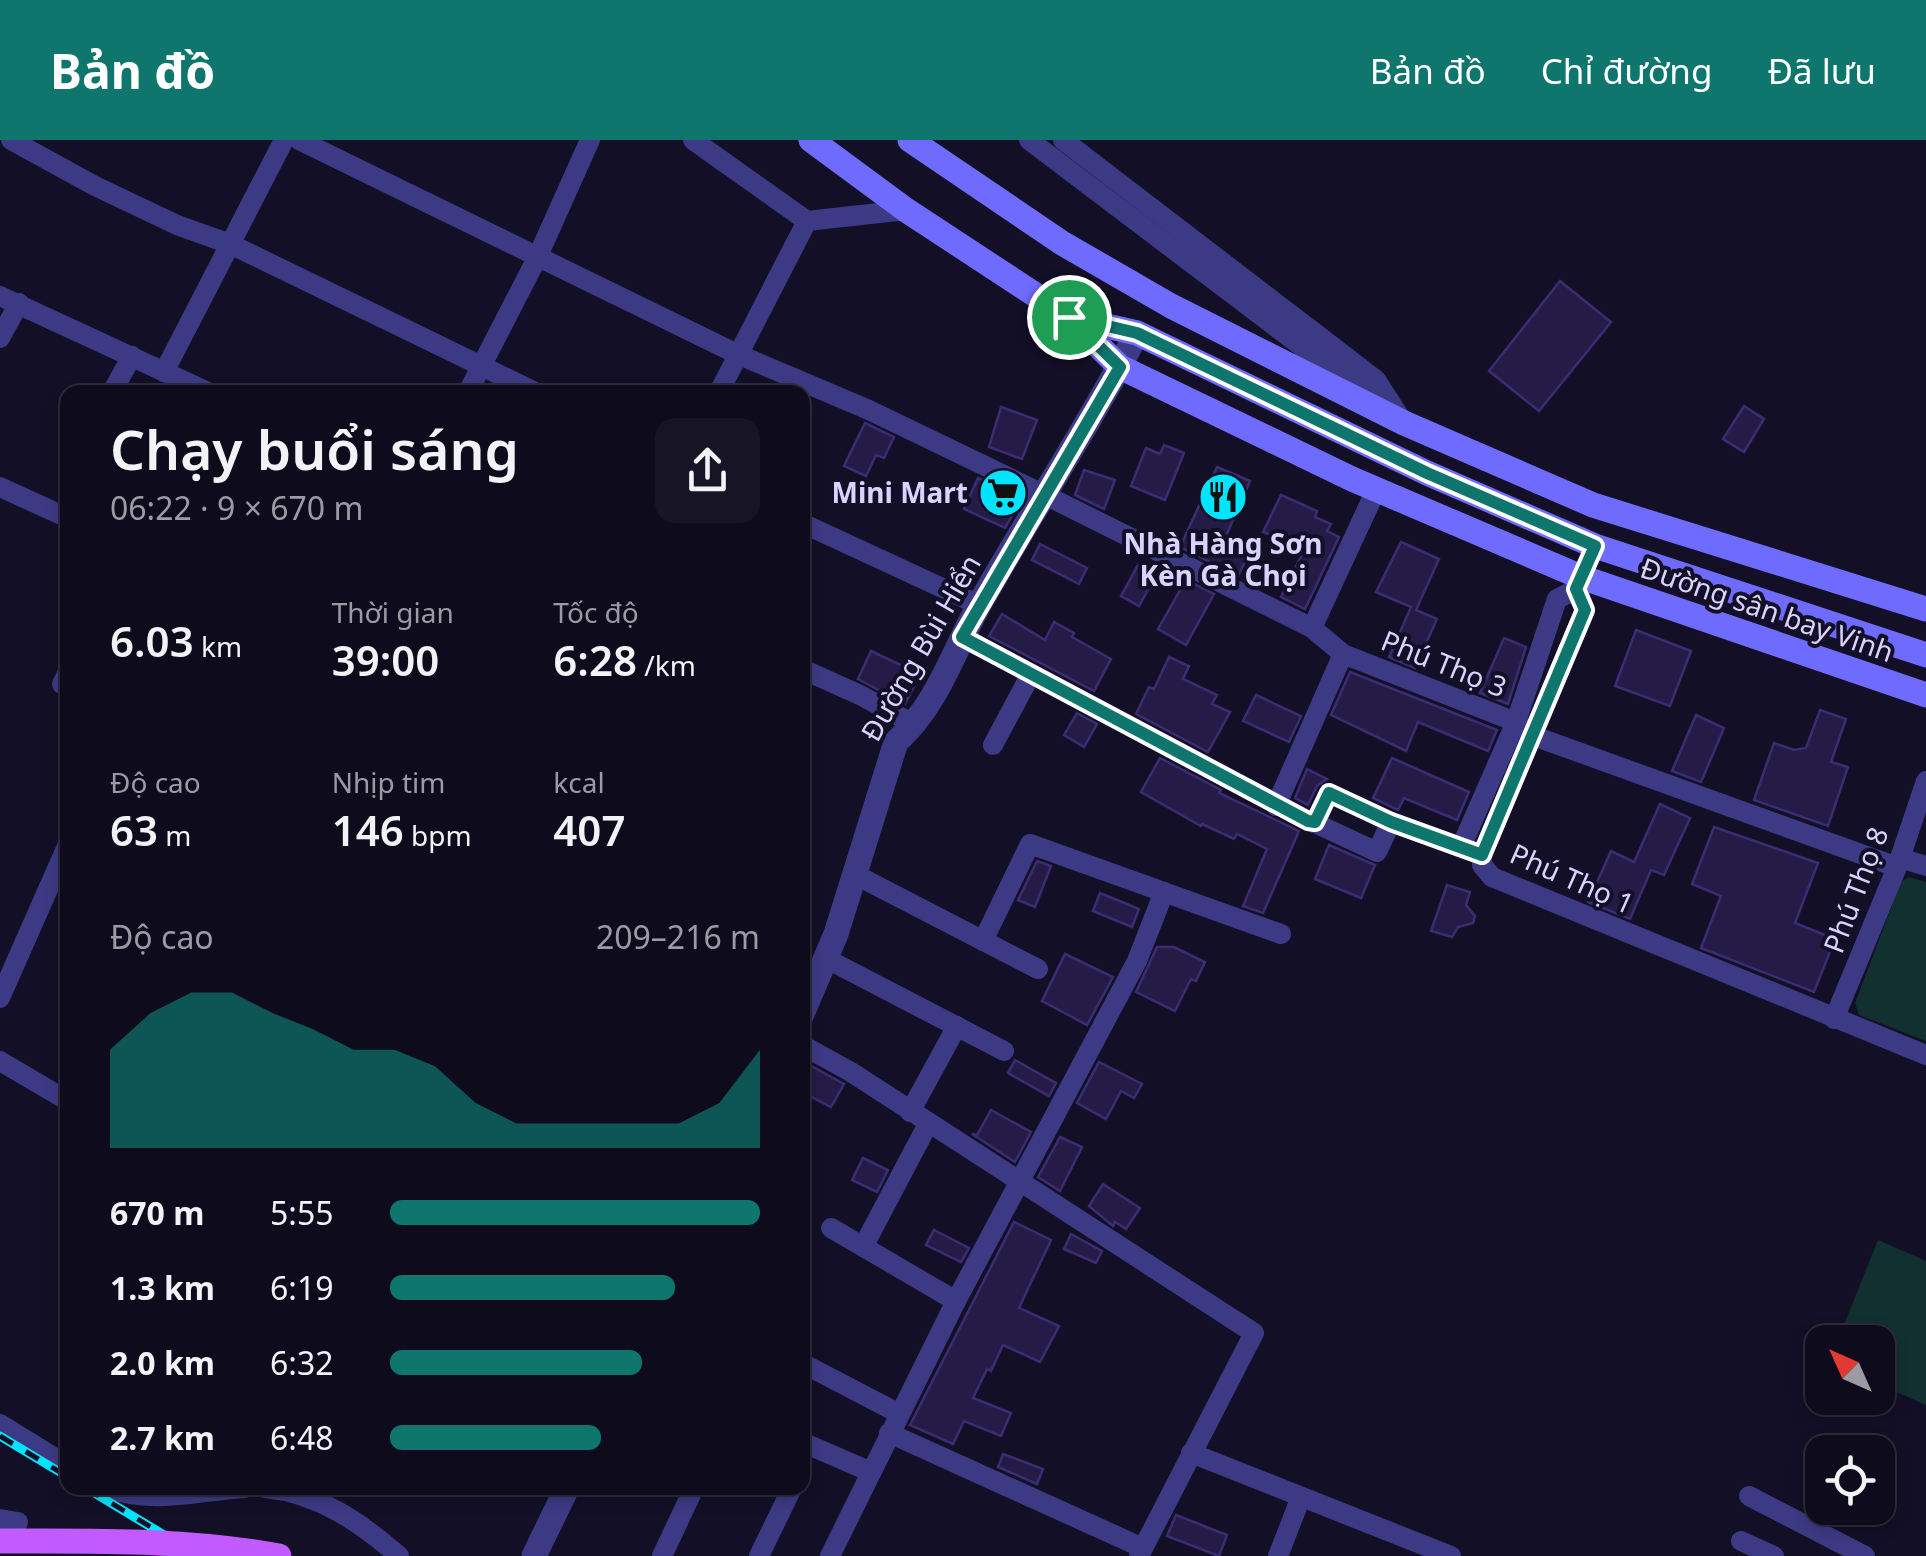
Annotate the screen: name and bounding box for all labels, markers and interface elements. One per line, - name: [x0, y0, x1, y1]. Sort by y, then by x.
- text: Bản đồ: [50, 38, 215, 103]
- text: Bản đồ: [1370, 47, 1486, 94]
- text: Chỉ đường: [1541, 47, 1712, 94]
- text: Đã lưu: [1767, 47, 1876, 94]
- pin: [1027, 275, 1112, 360]
- icon: arrive: [1042, 290, 1097, 345]
- text: Chạy buổi sáng: [110, 411, 519, 486]
- button: share: [655, 418, 760, 523]
- supermarket icon: Mini Mart: [977, 467, 1029, 519]
- restaurant icon: Nhà Hàng Sơn Kèn Gà Chọi: [1197, 471, 1249, 523]
- place label: Mini Mart: [832, 473, 968, 511]
- text: 06:22 · 9 × 670 m: [110, 486, 363, 529]
- place label: Nhà Hàng Sơn Kèn Gà Chọi: [1123, 524, 1323, 594]
- street label: Đường Bùi Hiển: [851, 547, 989, 748]
- street label: Đường sân bay Vinh: [1636, 548, 1899, 670]
- text: Thời gian: [332, 593, 454, 631]
- text: Tốc độ: [553, 593, 639, 631]
- text: 6.03: [110, 612, 194, 669]
- street label: Phú Thọ 3: [1376, 621, 1513, 705]
- text: km: [194, 627, 242, 665]
- text: 39:00: [332, 631, 439, 688]
- text: 6:28: [553, 631, 637, 688]
- text: /km: [637, 646, 696, 684]
- text: Độ cao: [110, 763, 201, 801]
- text: Nhịp tim: [332, 763, 445, 801]
- text: kcal: [553, 763, 605, 801]
- text: 63: [110, 801, 158, 858]
- text: 146: [332, 801, 404, 858]
- text: 407: [553, 801, 625, 858]
- text: m: [158, 816, 192, 854]
- text: bpm: [404, 816, 472, 854]
- street label: Phú Thọ 8: [1814, 821, 1896, 958]
- street label: Phú Thọ 1: [1504, 834, 1640, 922]
- text: Độ cao: [110, 915, 214, 958]
- text: 209–216 m: [596, 915, 760, 958]
- text: 670 m: [110, 1191, 204, 1234]
- text: 5:55: [270, 1191, 334, 1234]
- text: 1.3 km: [110, 1266, 215, 1309]
- text: 6:19: [270, 1266, 334, 1309]
- north arrow: [1805, 1325, 1895, 1415]
- map controls: [1805, 1325, 1895, 1525]
- text: 2.0 km: [110, 1341, 215, 1384]
- text: 6:32: [270, 1341, 334, 1384]
- text: 2.7 km: [110, 1416, 215, 1459]
- text: 6:48: [270, 1416, 334, 1459]
- button: locate: [1805, 1435, 1895, 1525]

